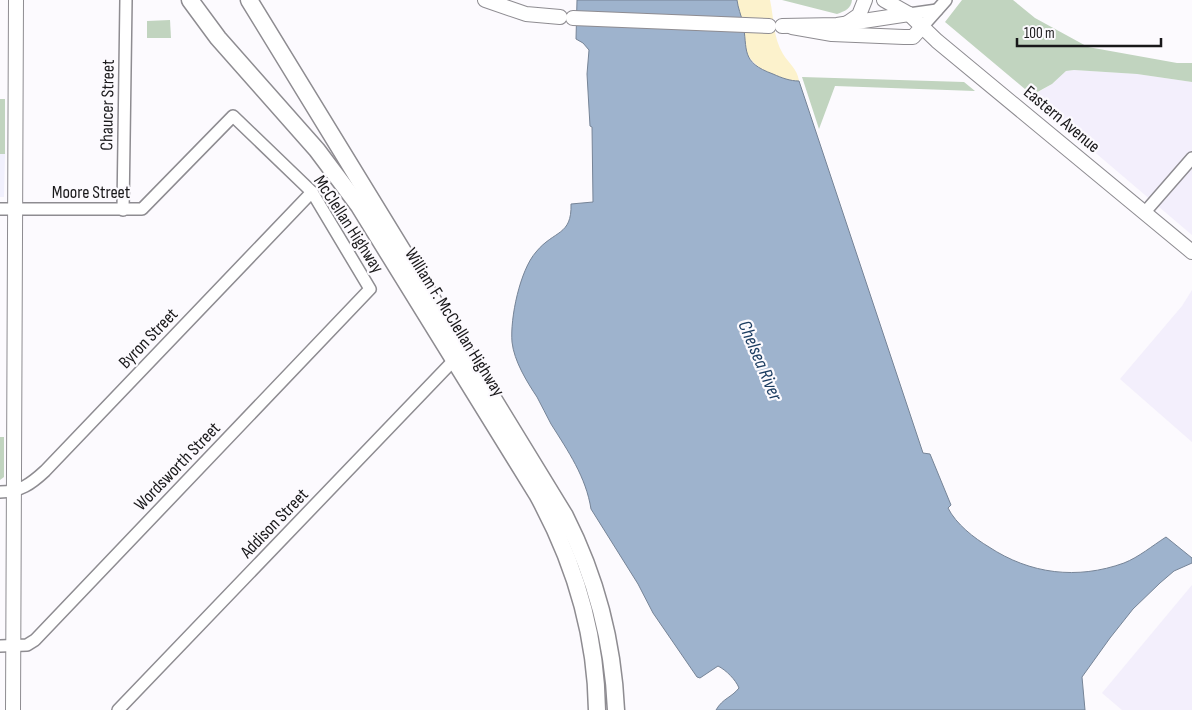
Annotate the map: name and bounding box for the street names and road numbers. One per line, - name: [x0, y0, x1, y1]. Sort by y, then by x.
- street label: Chaucer Street: [96, 59, 119, 151]
- street label: Eastern Avenue: [1019, 81, 1104, 157]
- street label: McClellan Highway: [309, 171, 388, 277]
- street label: Moore Street: [52, 182, 131, 203]
- street label: William F. McClellan Highway: [400, 244, 509, 400]
- street label: Byron Street: [115, 303, 183, 373]
- street label: Wordsworth Street: [130, 417, 225, 515]
- street label: Addison Street: [235, 484, 313, 563]

